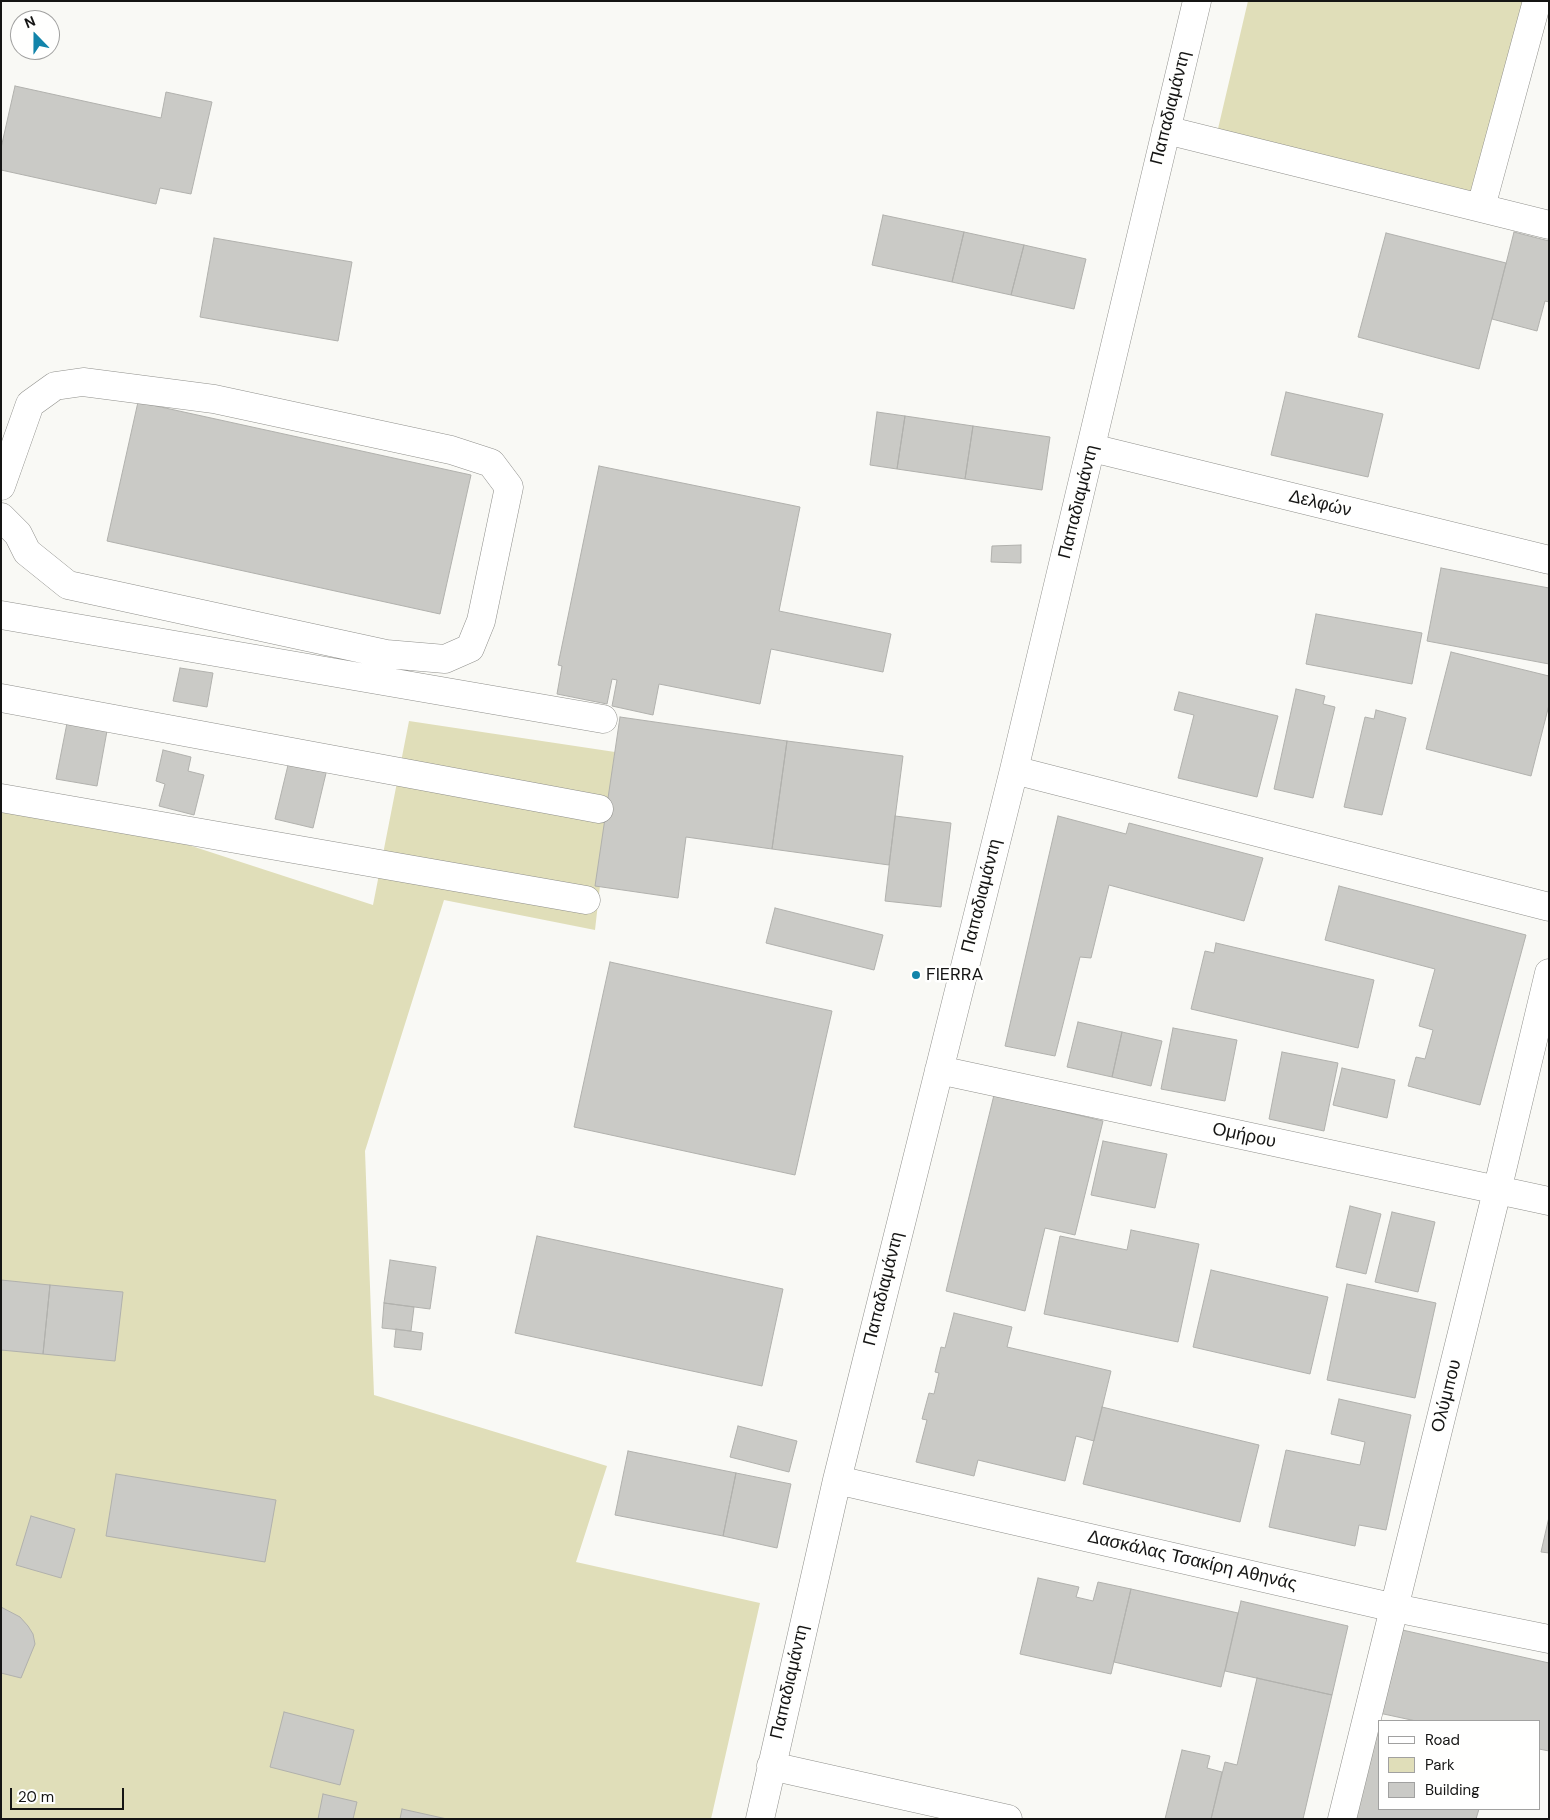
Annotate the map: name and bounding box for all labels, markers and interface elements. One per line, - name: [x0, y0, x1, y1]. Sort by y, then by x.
- north arrow: [10, 10, 60, 60]
- text: N: [22, 12, 38, 32]
- street label: Παπαδιαμάντη: [1146, 49, 1196, 167]
- street label: Παπαδιαμάντη: [1054, 443, 1104, 561]
- street label: Δελφών: [1287, 486, 1353, 522]
- street label: Παπαδιαμάντη: [957, 837, 1007, 955]
- place label: FIERRA: [926, 964, 983, 986]
- marker: FIERRA: [910, 969, 922, 981]
- street label: Ομήρου: [1210, 1119, 1278, 1153]
- street label: Παπαδιαμάντη: [859, 1230, 909, 1348]
- street label: Ολύμπου: [1428, 1357, 1466, 1435]
- street label: Δασκάλας Τσακίρη Αθηνάς: [1085, 1526, 1299, 1596]
- street label: Παπαδιαμάντη: [766, 1623, 814, 1741]
- legend: [1378, 1720, 1540, 1810]
- text: Road: [1425, 1730, 1460, 1750]
- text: Park: [1425, 1755, 1455, 1775]
- scale bar: [12, 1778, 126, 1810]
- text: Building: [1425, 1780, 1480, 1800]
- text: 20 m: [18, 1787, 54, 1807]

